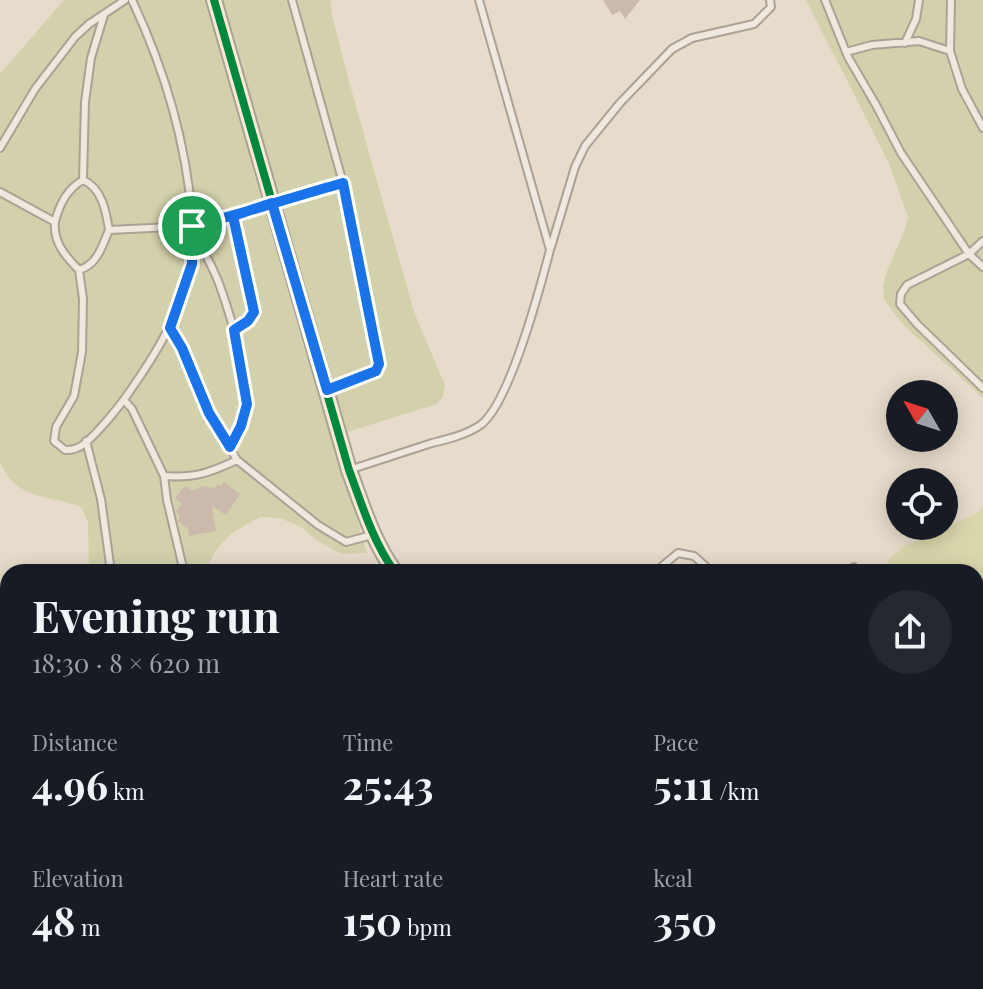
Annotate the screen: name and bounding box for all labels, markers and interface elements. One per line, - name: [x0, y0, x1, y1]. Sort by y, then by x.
- pin: [158, 192, 226, 260]
- icon: arrive: [170, 204, 214, 248]
- north arrow: [886, 380, 958, 452]
- map controls: [886, 380, 958, 540]
- button: locate: [886, 468, 958, 540]
- text: Evening run: [32, 585, 280, 644]
- button: share: [868, 590, 952, 674]
- text: 18:30 · 8 × 620 m: [32, 645, 220, 680]
- text: Distance: [32, 727, 118, 757]
- text: Time: [343, 727, 393, 757]
- text: Pace: [653, 727, 699, 757]
- text: 4.96: [32, 757, 108, 810]
- text: 25:43: [343, 757, 433, 810]
- text: 5:11: [653, 757, 714, 810]
- text: km: [108, 776, 145, 806]
- text: /km: [714, 776, 759, 806]
- text: Elevation: [32, 863, 124, 893]
- text: Heart rate: [343, 863, 443, 893]
- text: kcal: [653, 863, 693, 893]
- text: 48: [32, 893, 76, 946]
- text: 150: [343, 893, 402, 946]
- text: 350: [653, 893, 717, 946]
- text: m: [76, 912, 101, 942]
- text: bpm: [402, 912, 452, 942]

